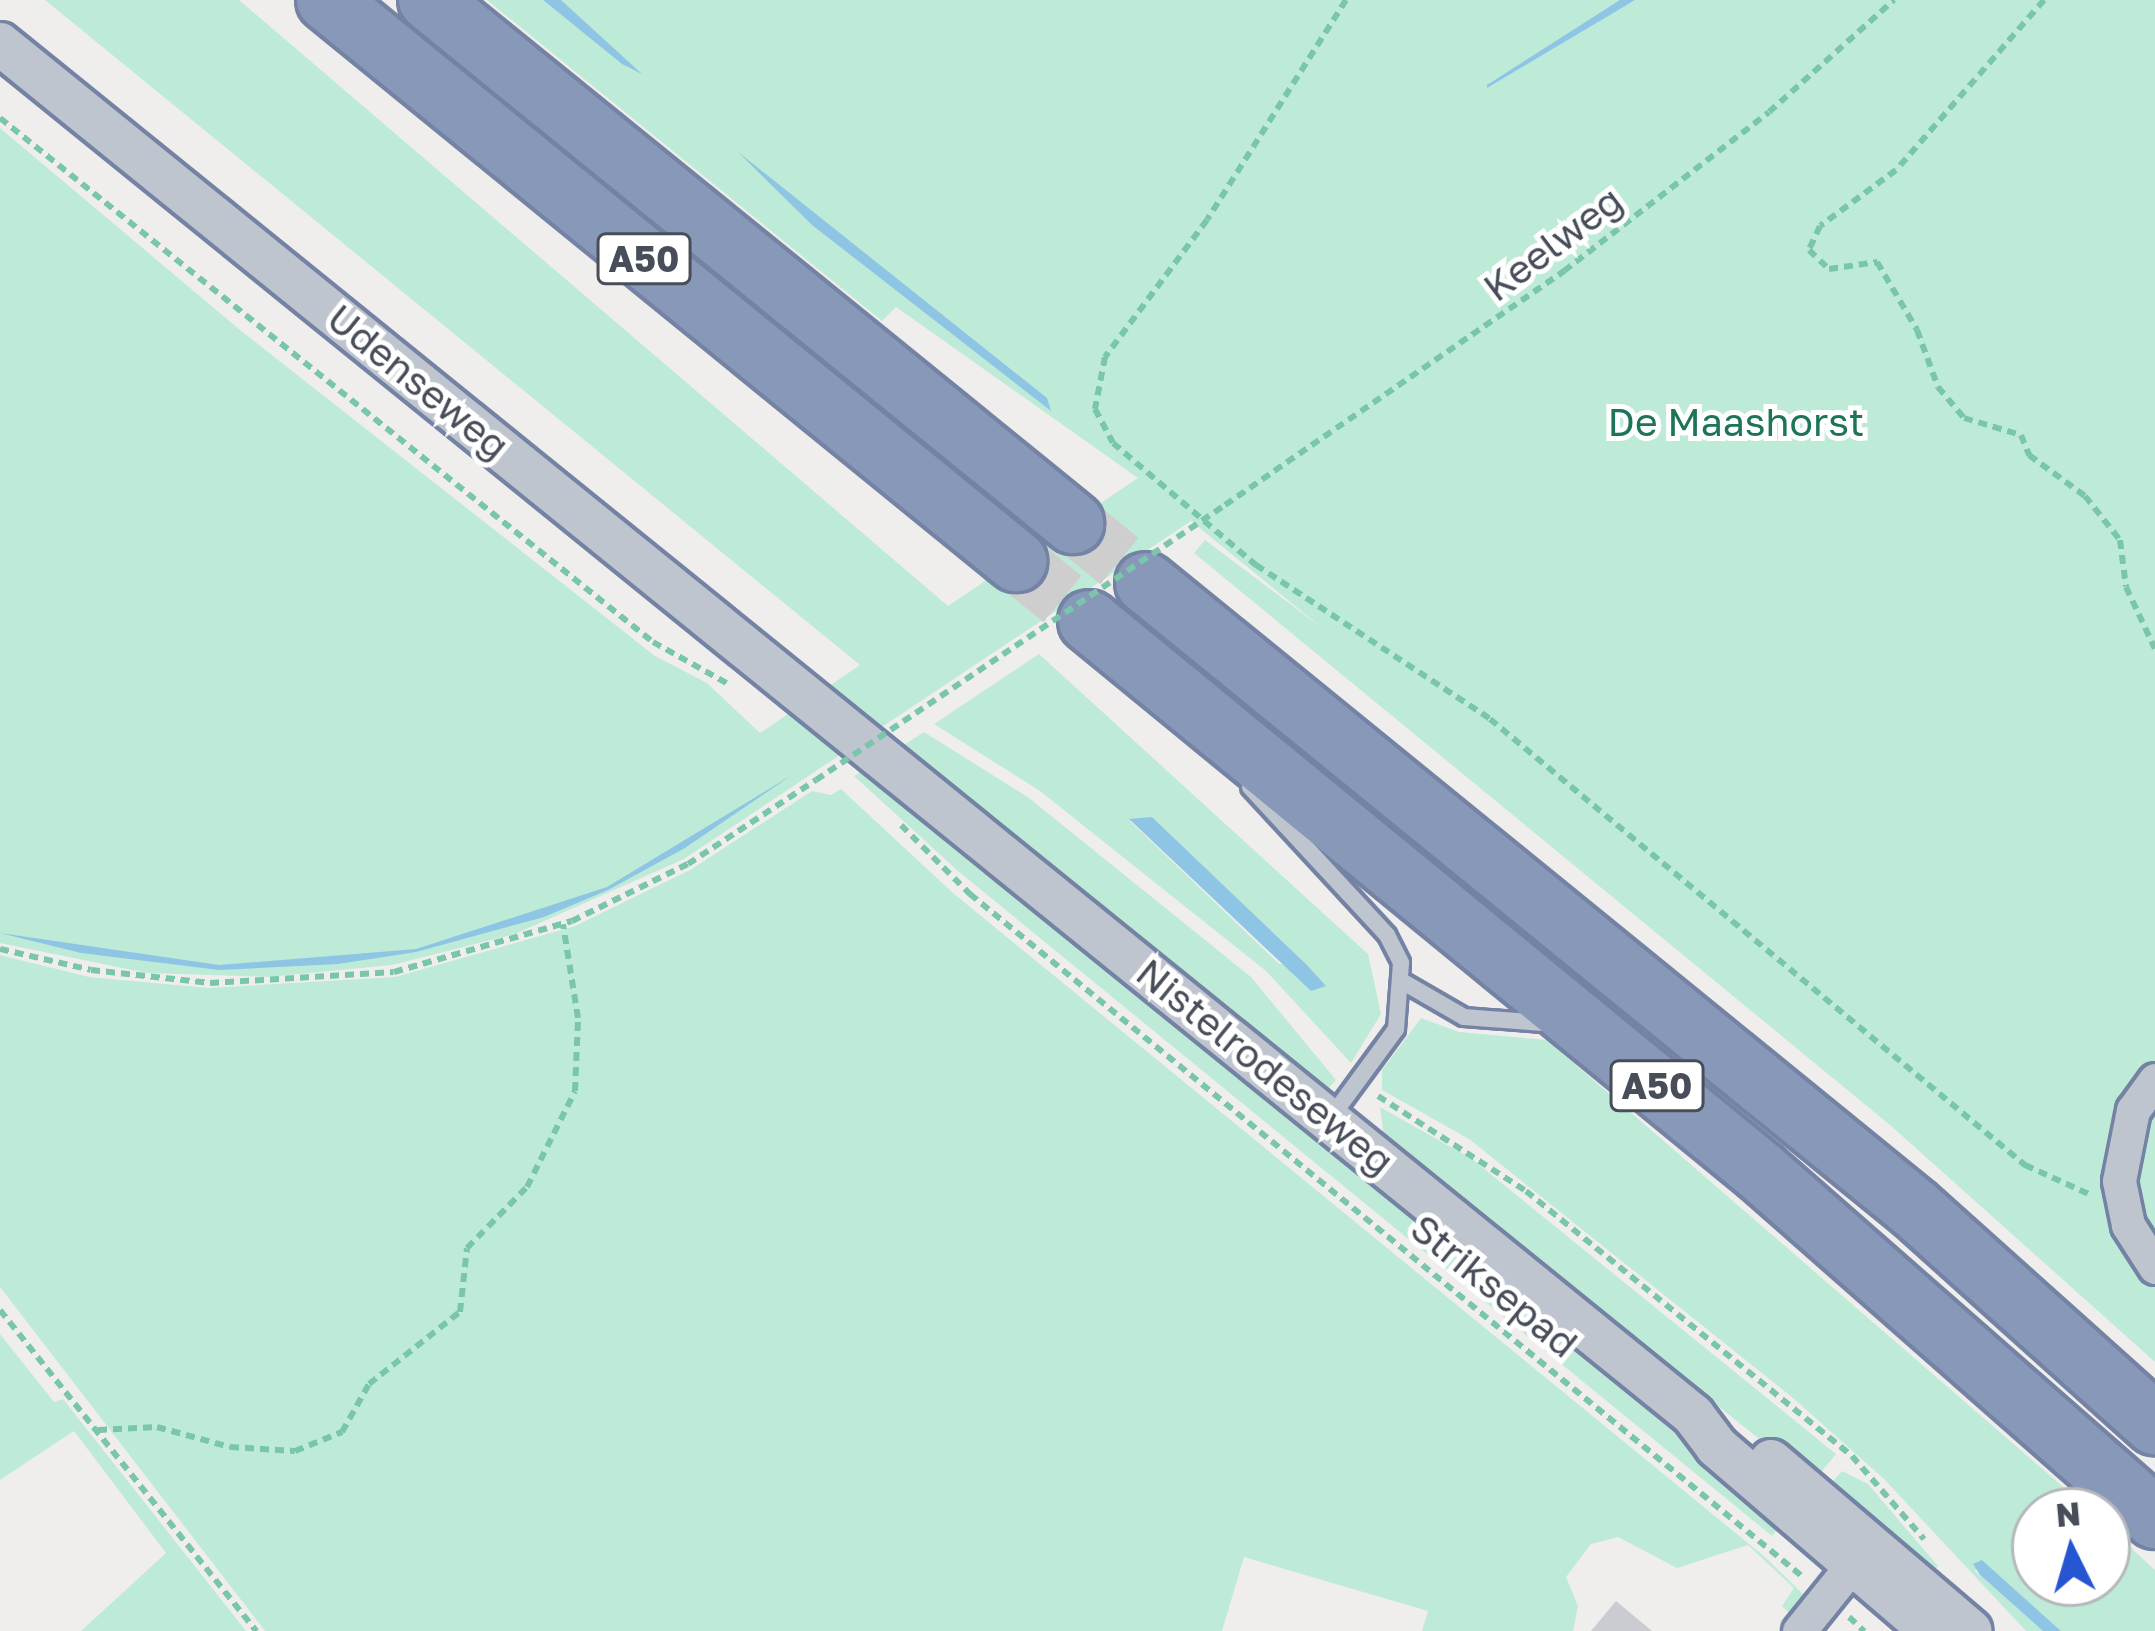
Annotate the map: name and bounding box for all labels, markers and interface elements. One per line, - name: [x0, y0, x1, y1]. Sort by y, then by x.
- street label: Keelweg: [1475, 177, 1631, 311]
- road number: A50: [596, 229, 692, 289]
- street label: Udenseweg: [318, 295, 518, 469]
- park label: De Maashorst: [1608, 399, 1864, 445]
- street label: Nistelrodeseweg: [1127, 949, 1403, 1185]
- road number: A50: [1609, 1056, 1705, 1116]
- street label: Striksepad: [1401, 1205, 1587, 1367]
- north arrow: [2011, 1487, 2131, 1607]
- text: N: [2054, 1493, 2082, 1534]

